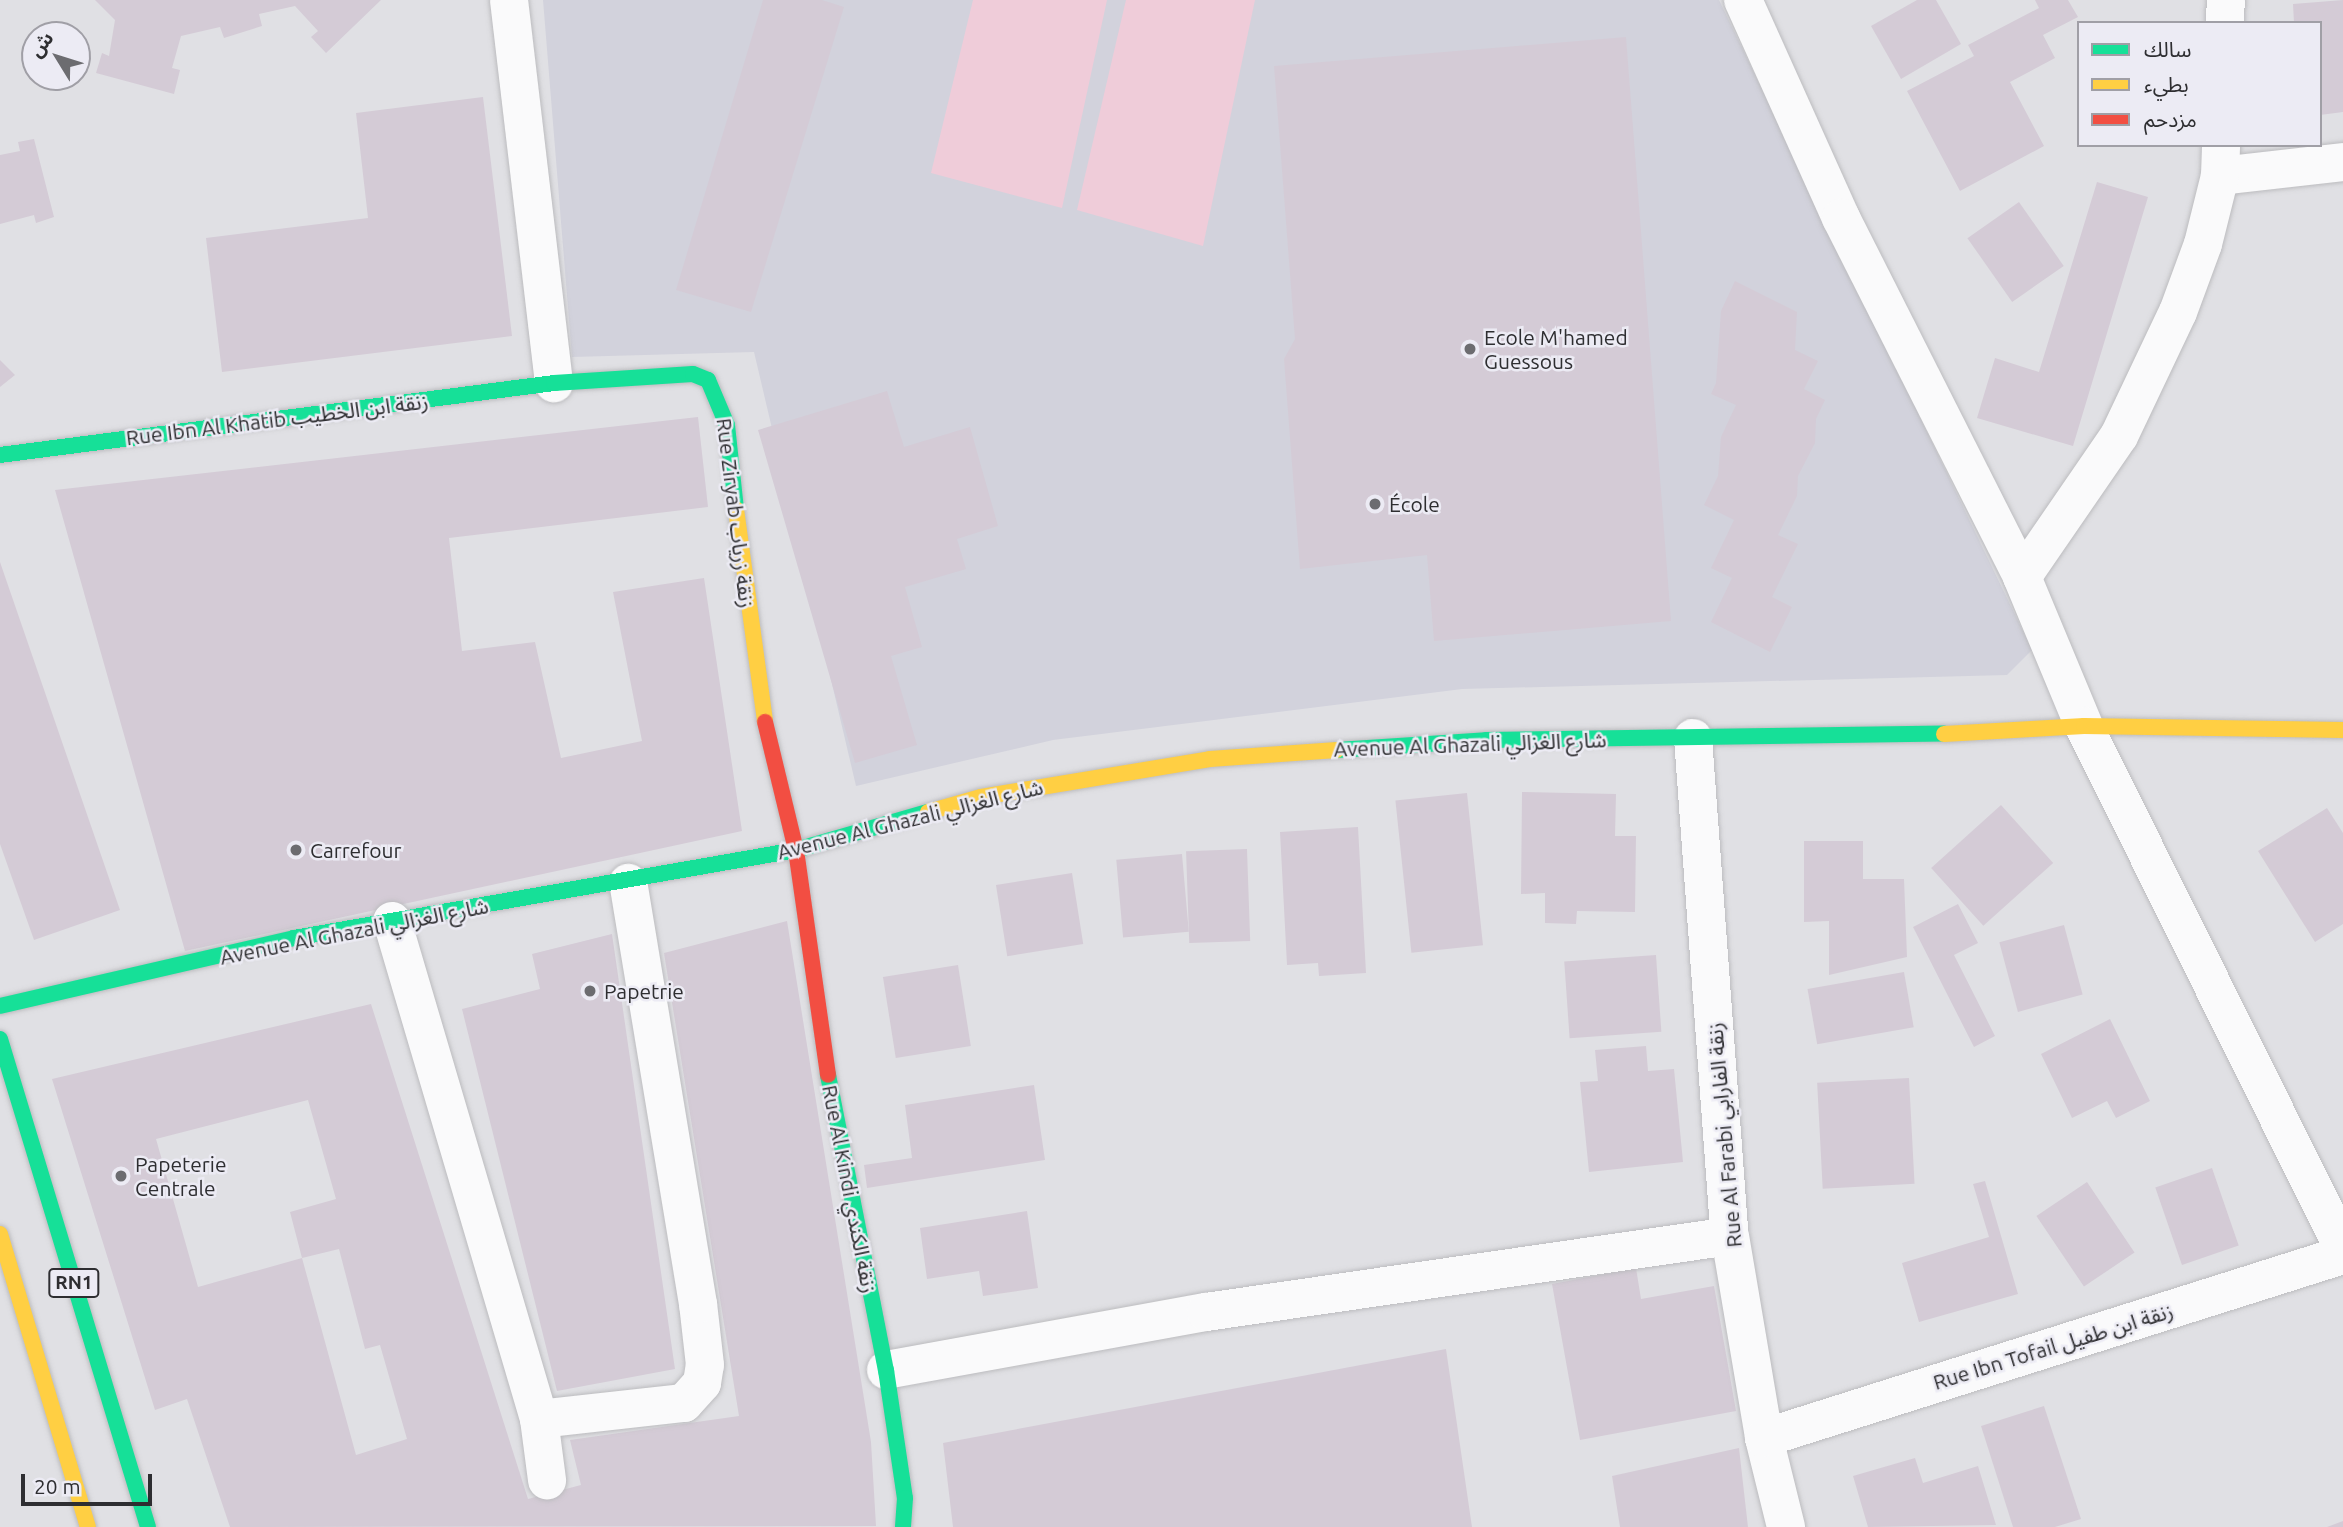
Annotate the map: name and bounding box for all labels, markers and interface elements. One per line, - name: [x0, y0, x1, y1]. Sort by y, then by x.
- north arrow: [21, 21, 91, 91]
- legend: [2077, 21, 2322, 147]
- text: ش: [24, 27, 58, 61]
- text: سالك: [2144, 37, 2191, 61]
- text: بطيء: [2144, 72, 2189, 96]
- text: مزدحم: [2144, 107, 2197, 131]
- place label: Ecole M'hamed Guessous: [1484, 324, 1628, 374]
- marker: Ecole M'hamed Guessous: [1462, 341, 1478, 357]
- street label: Rue Ibn Al Khatib زنقة ابن الخطيب: [124, 388, 430, 450]
- street label: Rue Ziryab زنقة زرياب: [712, 417, 760, 609]
- place label: École: [1389, 491, 1440, 517]
- marker: École: [1367, 496, 1383, 512]
- street label: Avenue Al Ghazali شارع الغزالي: [1333, 727, 1607, 761]
- street label: Avenue Al Ghazali شارع الغزالي: [775, 774, 1045, 864]
- place label: Carrefour: [310, 837, 401, 863]
- marker: Carrefour: [288, 842, 304, 858]
- street label: Avenue Al Ghazali شارع الغزالي: [218, 893, 490, 969]
- place label: Papetrie: [604, 978, 684, 1004]
- marker: Papetrie: [582, 983, 598, 999]
- street label: Rue Al Farabi زنقة الفارابي: [1702, 1021, 1746, 1249]
- street label: Rue Al Kindi زنقة الكندي: [817, 1083, 883, 1295]
- place label: Papeterie Centrale: [135, 1151, 226, 1201]
- marker: Papeterie Centrale: [113, 1168, 129, 1184]
- road number: RN1: [48, 1268, 100, 1298]
- street label: Rue Ibn Tofail زنقة ابن طفيل: [1930, 1297, 2176, 1395]
- scale bar: [24, 1460, 156, 1504]
- text: 20 m: [34, 1474, 81, 1498]

